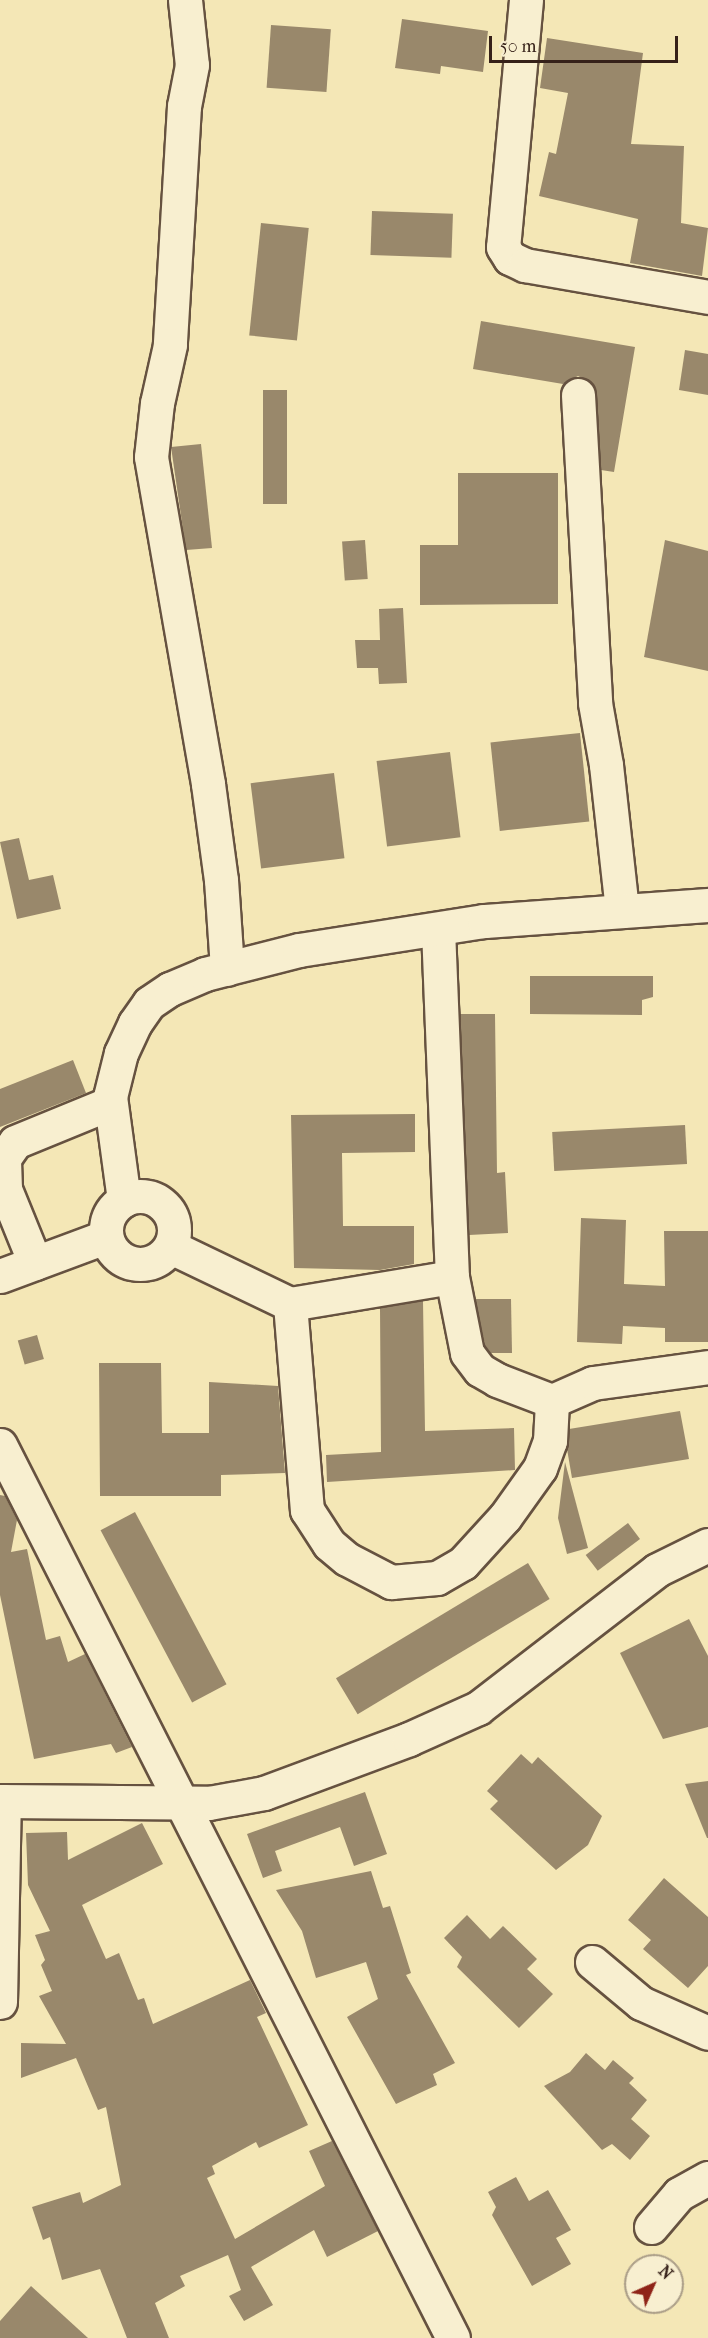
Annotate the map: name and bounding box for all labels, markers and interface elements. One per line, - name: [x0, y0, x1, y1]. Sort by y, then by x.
- scale bar: [492, 24, 681, 62]
- text: 50 m: [500, 36, 536, 57]
- north arrow: [624, 2254, 684, 2314]
- text: N: [655, 2261, 677, 2283]

